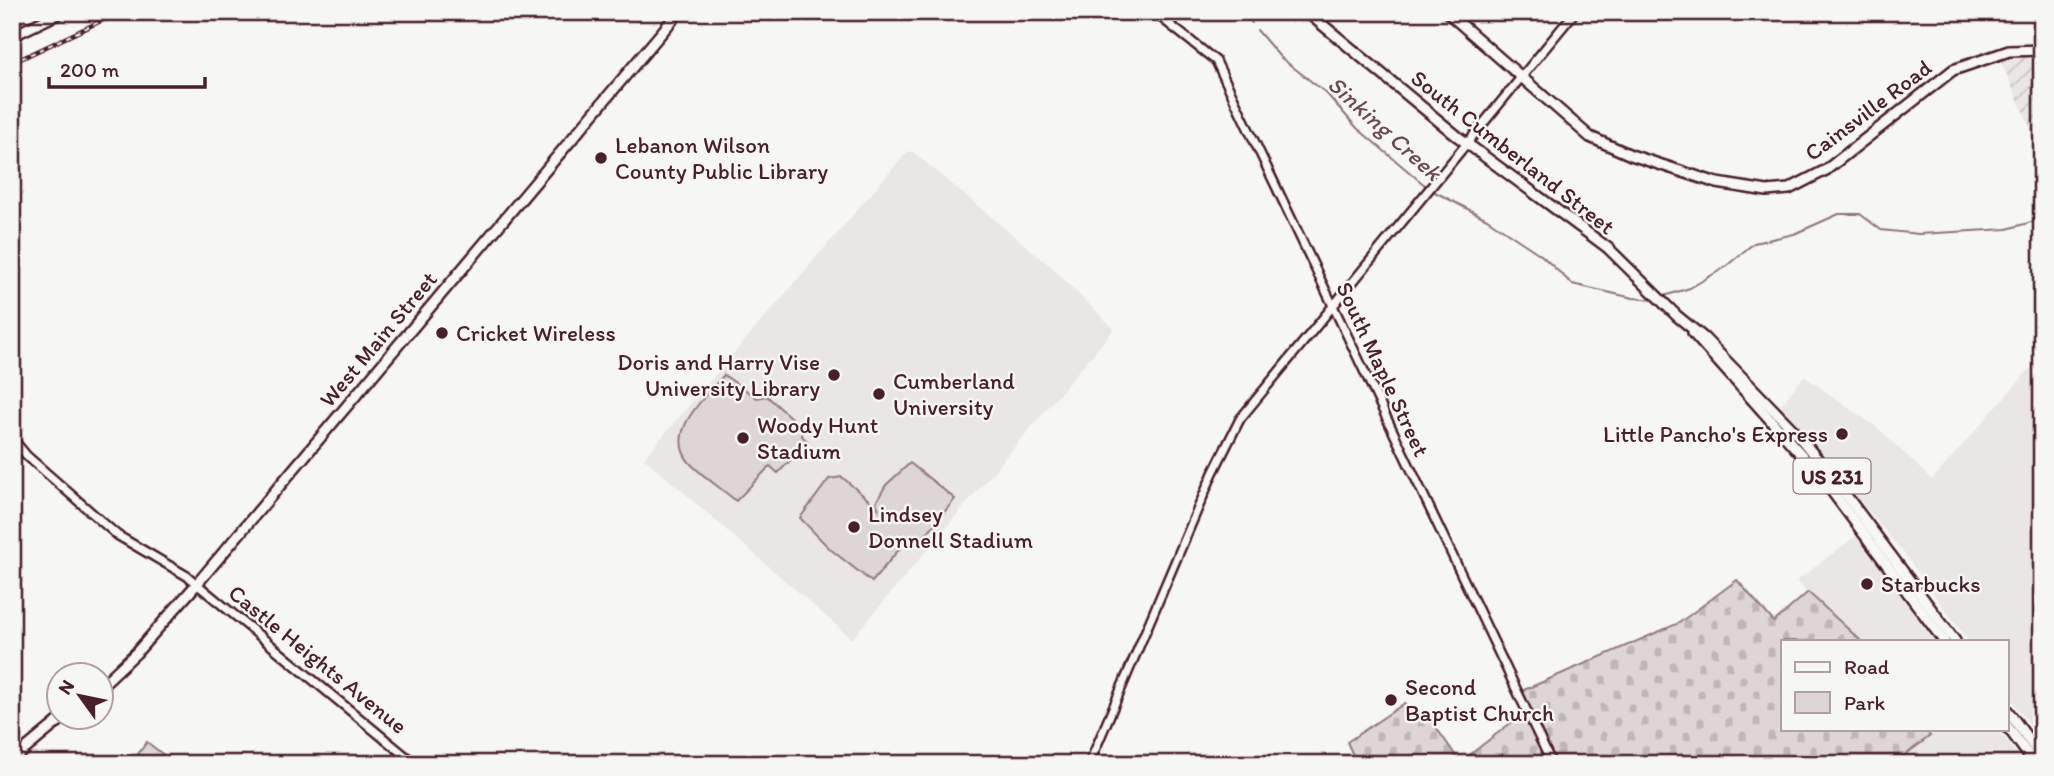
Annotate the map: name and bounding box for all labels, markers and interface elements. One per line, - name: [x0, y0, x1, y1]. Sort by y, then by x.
- scale bar: [49, 46, 205, 90]
- street label: Cainsville Road: [1799, 53, 1937, 167]
- text: 200 m: [60, 57, 120, 82]
- street label: South Cumberland Street: [1406, 64, 1621, 241]
- water label: Sinking Creek: [1322, 69, 1449, 188]
- place label: Lebanon Wilson County Public Library: [615, 131, 828, 185]
- marker: Lebanon Wilson County Public Library: [593, 150, 609, 166]
- street label: West Main Street: [313, 265, 443, 413]
- street label: South Maple Street: [1330, 277, 1436, 461]
- place label: Cricket Wireless: [456, 319, 616, 347]
- marker: Cricket Wireless: [434, 325, 450, 341]
- place label: Doris and Harry Vise University Library: [617, 348, 820, 402]
- marker: Doris and Harry Vise University Library: [826, 367, 842, 383]
- place label: Cumberland University: [893, 367, 1015, 421]
- marker: Cumberland University: [871, 386, 887, 402]
- place label: Woody Hunt Stadium: [757, 411, 878, 465]
- place label: Little Pancho's Express: [1603, 420, 1828, 448]
- marker: Little Pancho's Express: [1834, 426, 1850, 442]
- marker: Woody Hunt Stadium: [735, 430, 751, 446]
- road number: US 231: [1794, 458, 1870, 494]
- place label: Lindsey Donnell Stadium: [868, 500, 1033, 554]
- marker: Lindsey Donnell Stadium: [846, 519, 862, 535]
- place label: Starbucks: [1881, 570, 1981, 598]
- marker: Starbucks: [1859, 576, 1875, 592]
- street label: Castle Heights Avenue: [223, 578, 413, 740]
- legend: [1781, 640, 2008, 730]
- text: Road: [1844, 654, 1890, 679]
- north arrow: [46, 660, 116, 730]
- place label: Second Baptist Church: [1405, 673, 1554, 727]
- text: N: [53, 675, 79, 699]
- text: Park: [1844, 690, 1886, 715]
- marker: Second Baptist Church: [1383, 692, 1399, 708]

